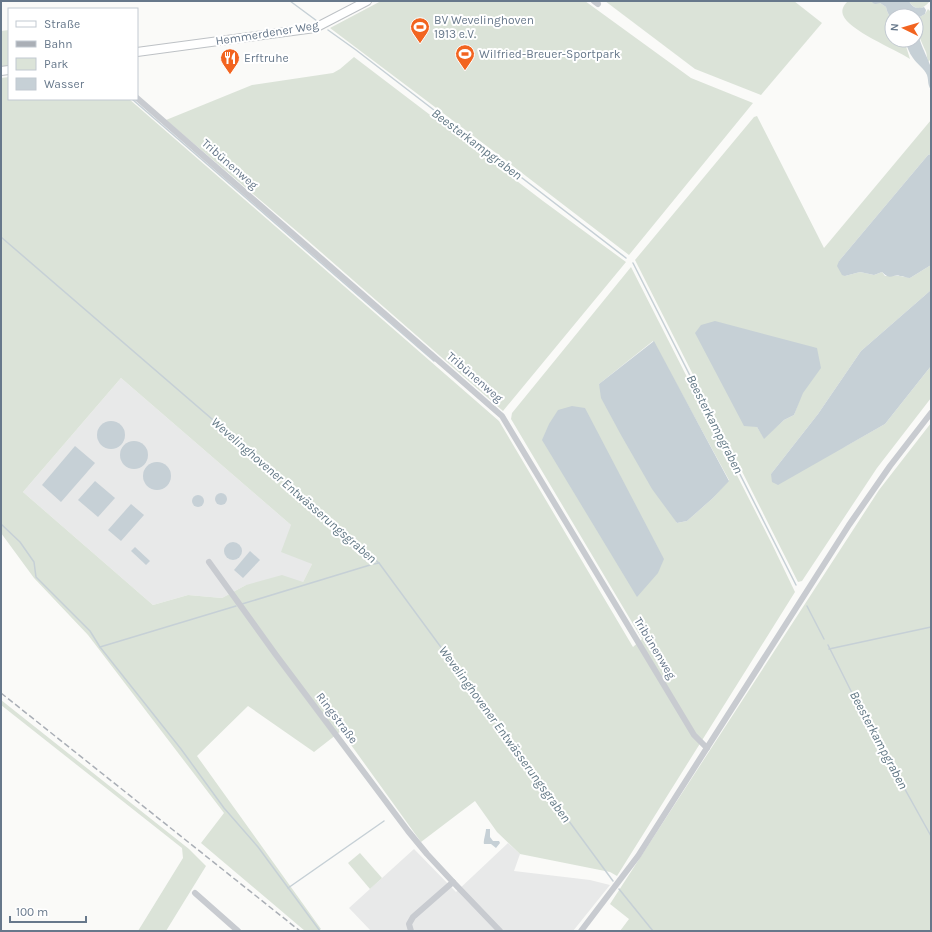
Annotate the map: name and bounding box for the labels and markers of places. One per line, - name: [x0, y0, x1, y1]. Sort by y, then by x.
- place label: BV Wevelinghoven 1913 e.V.: [434, 13, 534, 41]
- sports icon: BV Wevelinghoven 1913 e.V.: [409, 16, 431, 44]
- sports icon: Wilfried-Breuer-Sportpark: [454, 43, 476, 71]
- restaurant icon: Erftruhe: [219, 47, 241, 75]
- place label: Wilfried-Breuer-Sportpark: [479, 47, 621, 61]
- place label: Erftruhe: [244, 51, 289, 65]

